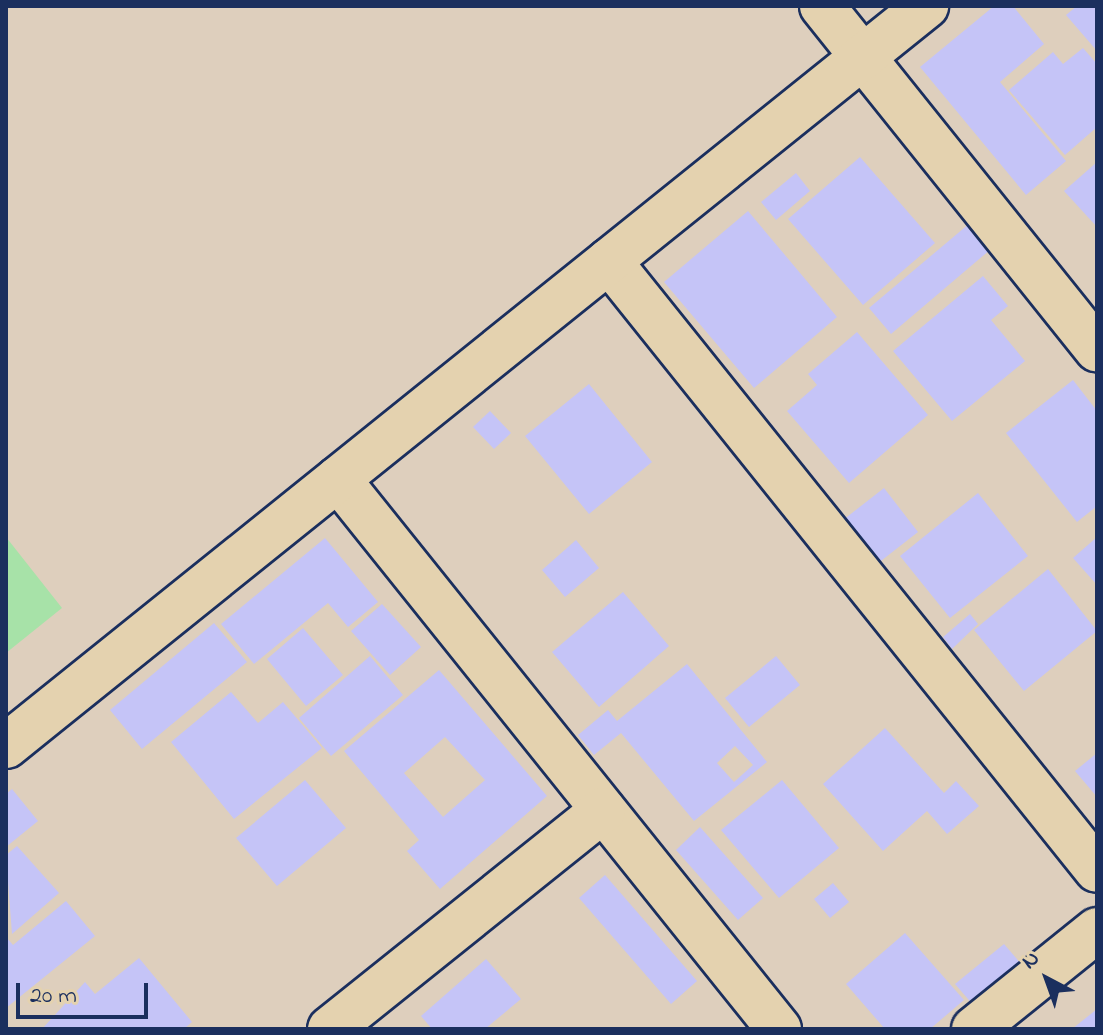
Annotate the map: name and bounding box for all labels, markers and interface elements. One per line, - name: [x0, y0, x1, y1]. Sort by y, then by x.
- north arrow: [1007, 939, 1087, 1019]
- text: N: [1015, 944, 1047, 978]
- scale bar: [20, 967, 152, 1017]
- text: 20 m: [30, 979, 77, 1014]

